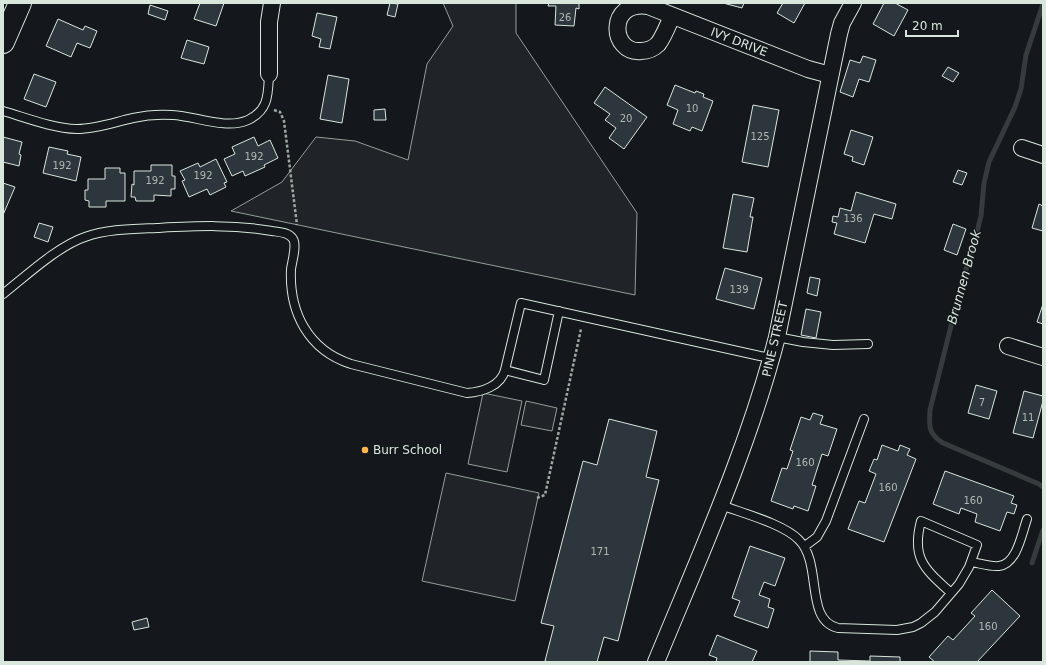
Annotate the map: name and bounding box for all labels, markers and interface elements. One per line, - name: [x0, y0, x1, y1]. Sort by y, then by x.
- house number: 26: [559, 12, 571, 23]
- scale bar: [906, 12, 958, 38]
- text: 20 m: [912, 19, 943, 33]
- street label: IVY DRIVE: [709, 25, 769, 59]
- house number: 10: [686, 103, 698, 114]
- house number: 20: [620, 113, 632, 124]
- house number: 125: [750, 131, 770, 142]
- house number: 192: [244, 151, 264, 162]
- house number: 192: [52, 160, 72, 171]
- house number: 192: [193, 170, 213, 181]
- house number: 192: [145, 175, 165, 186]
- house number: 136: [843, 213, 863, 224]
- water label: Brunnen Brook: [944, 228, 984, 326]
- house number: 139: [729, 284, 749, 295]
- street label: PINE STREET: [760, 299, 791, 378]
- house number: 7: [979, 397, 985, 408]
- house number: 11: [1022, 412, 1034, 423]
- place label: Burr School: [373, 443, 442, 457]
- marker: Burr School: [360, 445, 370, 455]
- house number: 160: [795, 457, 815, 468]
- house number: 160: [878, 482, 898, 493]
- house number: 160: [963, 495, 983, 506]
- house number: 171: [590, 546, 610, 557]
- house number: 160: [978, 621, 998, 632]

